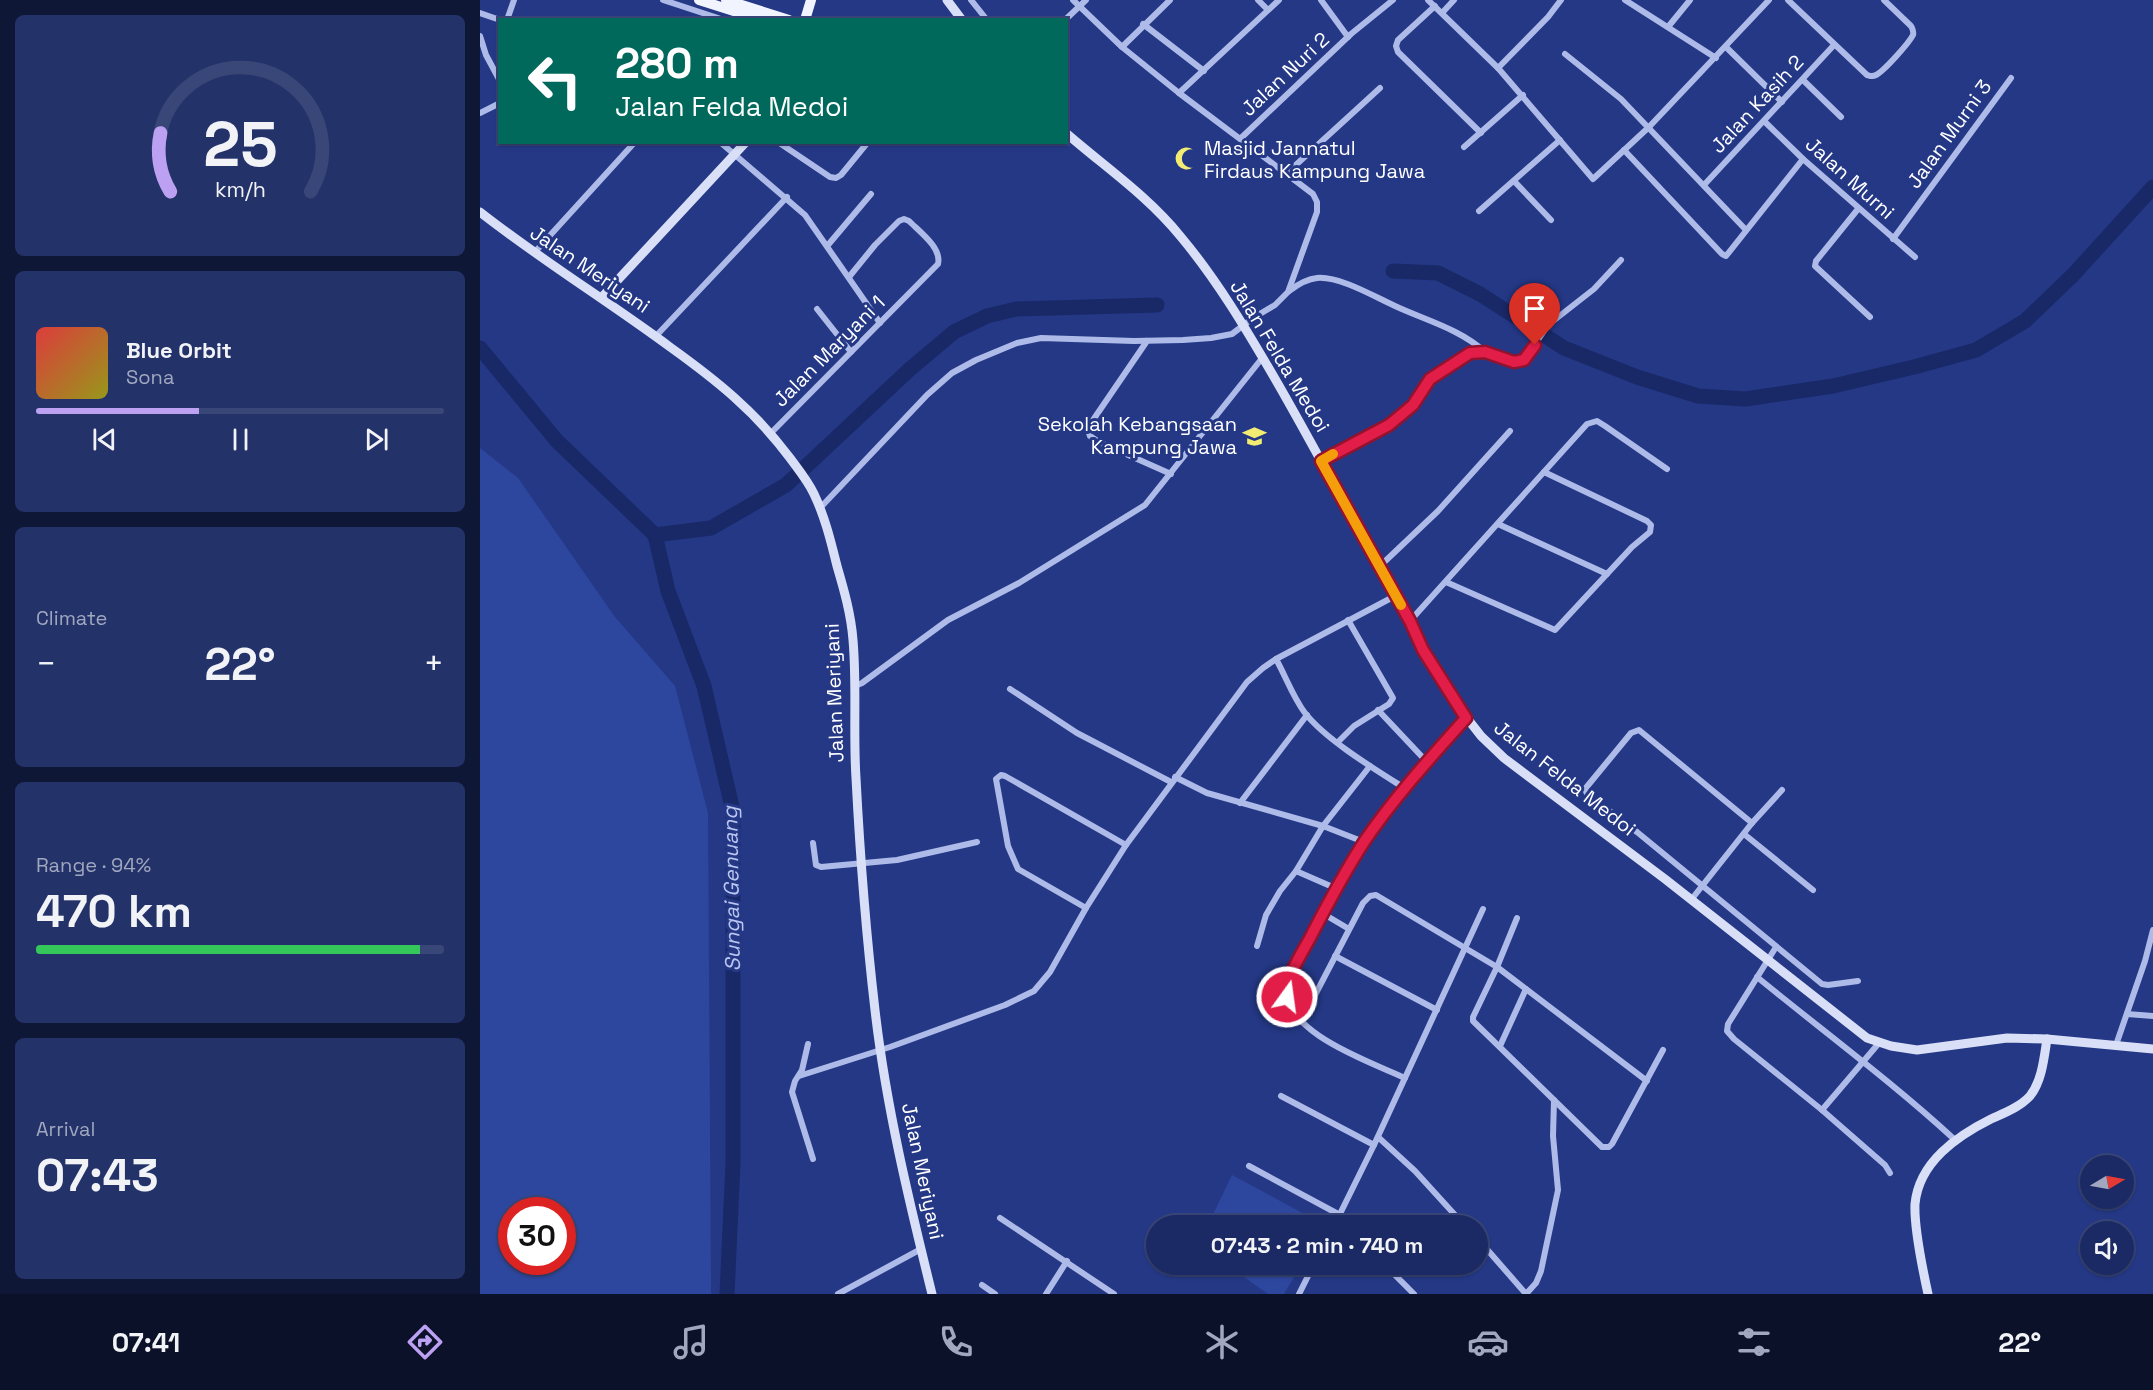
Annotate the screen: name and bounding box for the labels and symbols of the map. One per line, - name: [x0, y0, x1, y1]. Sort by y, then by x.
- street label: Jalan Nuri 2: [1235, 26, 1335, 122]
- street label: Jalan Kasih 2: [1705, 49, 1809, 159]
- street label: Jalan Murni 3: [1901, 75, 1997, 193]
- street label: Jalan Murni: [1800, 131, 1900, 225]
- place label: Masjid Jannatul Firdaus Kampung Jawa: [1204, 135, 1425, 184]
- mosque icon: Masjid Jannatul Firdaus Kampung Jawa: [1173, 146, 1199, 172]
- street label: Jalan Meriyani: [525, 219, 655, 319]
- street label: Jalan Felda Medoi: [1224, 275, 1336, 437]
- pin: [1509, 283, 1560, 345]
- street label: Jalan Maryani 1: [768, 290, 890, 412]
- place label: Sekolah Kebangsaan Kampung Jawa: [1038, 411, 1237, 460]
- school or university icon: Sekolah Kebangsaan Kampung Jawa: [1242, 423, 1268, 449]
- street label: Jalan Meriyani: [819, 623, 849, 763]
- street label: Jalan Felda Medoi: [1489, 715, 1641, 841]
- water label: Sungai Genuang: [716, 805, 746, 972]
- position arrow: [1255, 965, 1319, 1029]
- street label: Jalan Meriyani: [896, 1100, 950, 1242]
- north arrow: [2080, 1155, 2134, 1209]
- speed limit sign: 30: [498, 1197, 576, 1275]

